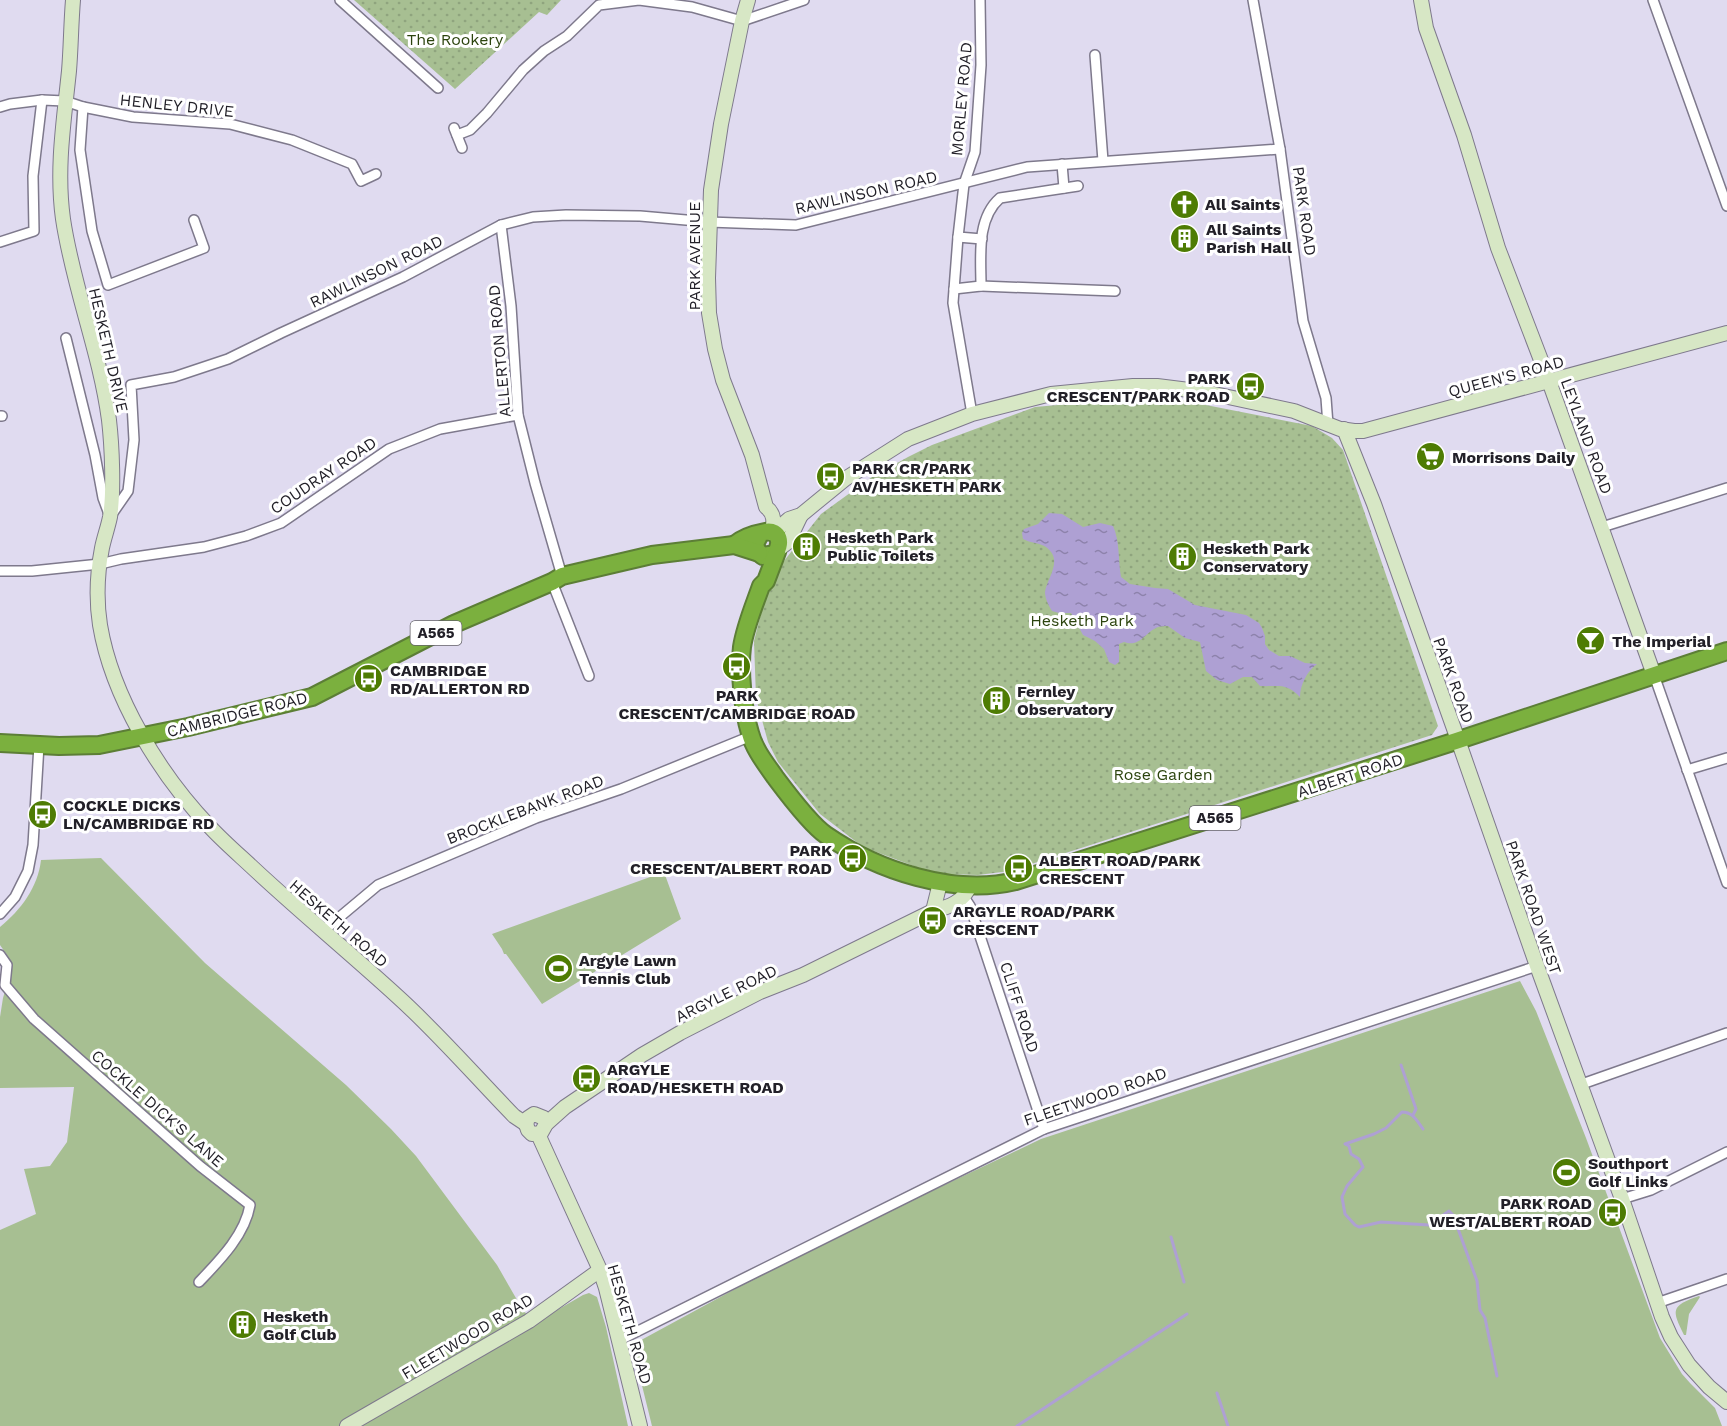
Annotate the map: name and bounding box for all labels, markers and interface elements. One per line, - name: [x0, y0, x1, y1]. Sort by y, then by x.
- park label: The Rookery: [407, 30, 504, 49]
- street label: MORLEY ROAD: [947, 41, 976, 157]
- street label: HENLEY DRIVE: [119, 90, 235, 121]
- street label: PARK ROAD: [1289, 165, 1320, 257]
- street label: RAWLINSON ROAD: [793, 167, 939, 218]
- church icon: All Saints: [1168, 188, 1200, 220]
- place label: All Saints: [1205, 195, 1281, 214]
- street label: PARK AVENUE: [685, 202, 704, 310]
- place label: All Saints Parish Hall: [1206, 220, 1293, 257]
- building icon: All Saints Parish Hall: [1169, 222, 1201, 254]
- street label: RAWLINSON ROAD: [307, 231, 446, 312]
- street label: ALLERTON ROAD: [484, 284, 515, 418]
- street label: HESKETH DRIVE: [85, 286, 132, 414]
- street label: QUEEN'S ROAD: [1446, 352, 1566, 401]
- place label: PARK CRESCENT/PARK ROAD: [1047, 369, 1230, 406]
- bus stop icon: PARK CRESCENT/PARK ROAD: [1235, 371, 1267, 403]
- street label: LEYLAND ROAD: [1557, 376, 1616, 497]
- street label: COUDRAY ROAD: [266, 433, 380, 518]
- supermarket icon: Morrisons Daily: [1415, 441, 1447, 473]
- place label: Morrisons Daily: [1452, 448, 1576, 467]
- place label: PARK CR/PARK AV/HESKETH PARK: [852, 459, 1002, 496]
- bus stop icon: PARK CR/PARK AV/HESKETH PARK: [815, 461, 847, 493]
- place label: Hesketh Park Public Toilets: [827, 528, 934, 565]
- building icon: Hesketh Park Public Toilets: [790, 530, 822, 562]
- place label: Hesketh Park Conservatory: [1203, 539, 1310, 576]
- building icon: Hesketh Park Conservatory: [1166, 541, 1198, 573]
- park label: Hesketh Park: [1030, 611, 1134, 630]
- road number: A565: [410, 621, 462, 645]
- bar icon: The Imperial: [1575, 625, 1607, 657]
- place label: The Imperial: [1612, 632, 1712, 651]
- street label: PARK ROAD: [1429, 635, 1478, 726]
- bus stop icon: PARK CRESCENT/CAMBRIDGE ROAD: [721, 651, 753, 683]
- place label: CAMBRIDGE RD/ALLERTON RD: [390, 661, 530, 698]
- bus stop icon: CAMBRIDGE RD/ALLERTON RD: [353, 663, 385, 695]
- place label: Fernley Observatory: [1017, 682, 1115, 719]
- building icon: Fernley Observatory: [980, 684, 1012, 716]
- place label: PARK CRESCENT/CAMBRIDGE ROAD: [618, 686, 856, 723]
- street label: CAMBRIDGE ROAD: [165, 688, 309, 741]
- street label: ALBERT ROAD: [1295, 749, 1405, 802]
- park label: Rose Garden: [1113, 765, 1213, 784]
- street label: BROCKLEBANK ROAD: [444, 771, 606, 848]
- place label: COCKLE DICKS LN/CAMBRIDGE RD: [63, 796, 215, 833]
- bus stop icon: COCKLE DICKS LN/CAMBRIDGE RD: [26, 798, 58, 830]
- road number: A565: [1190, 806, 1240, 830]
- street label: PARK ROAD WEST: [1502, 838, 1565, 977]
- place label: PARK CRESCENT/ALBERT ROAD: [630, 841, 832, 878]
- bus stop icon: PARK CRESCENT/ALBERT ROAD: [837, 843, 869, 875]
- place label: ALBERT ROAD/PARK CRESCENT: [1039, 851, 1201, 888]
- bus stop icon: ALBERT ROAD/PARK CRESCENT: [1002, 853, 1034, 885]
- street label: HESKETH ROAD: [286, 876, 392, 971]
- place label: ARGYLE ROAD/PARK CRESCENT: [953, 902, 1115, 939]
- bus stop icon: ARGYLE ROAD/PARK CRESCENT: [916, 904, 948, 936]
- place label: Argyle Lawn Tennis Club: [579, 951, 677, 988]
- sports icon: Argyle Lawn Tennis Club: [542, 953, 574, 985]
- street label: CLIFF ROAD: [996, 959, 1043, 1055]
- street label: ARGYLE ROAD: [672, 961, 780, 1026]
- street label: COCKLE DICK'S LANE: [88, 1046, 228, 1171]
- place label: ARGYLE ROAD/HESKETH ROAD: [607, 1060, 784, 1097]
- bus stop icon: ARGYLE ROAD/HESKETH ROAD: [570, 1062, 602, 1094]
- street label: FLEETWOOD ROAD: [1021, 1063, 1169, 1130]
- place label: Southport Golf Links: [1588, 1154, 1668, 1191]
- sports icon: Southport Golf Links: [1551, 1156, 1583, 1188]
- place label: PARK ROAD WEST/ALBERT ROAD: [1429, 1194, 1592, 1231]
- bus stop icon: PARK ROAD WEST/ALBERT ROAD: [1597, 1196, 1629, 1228]
- street label: HESKETH ROAD: [603, 1262, 656, 1386]
- street label: FLEETWOOD ROAD: [398, 1290, 536, 1383]
- place label: Hesketh Golf Club: [263, 1307, 336, 1344]
- building icon: Hesketh Golf Club: [226, 1309, 258, 1341]

